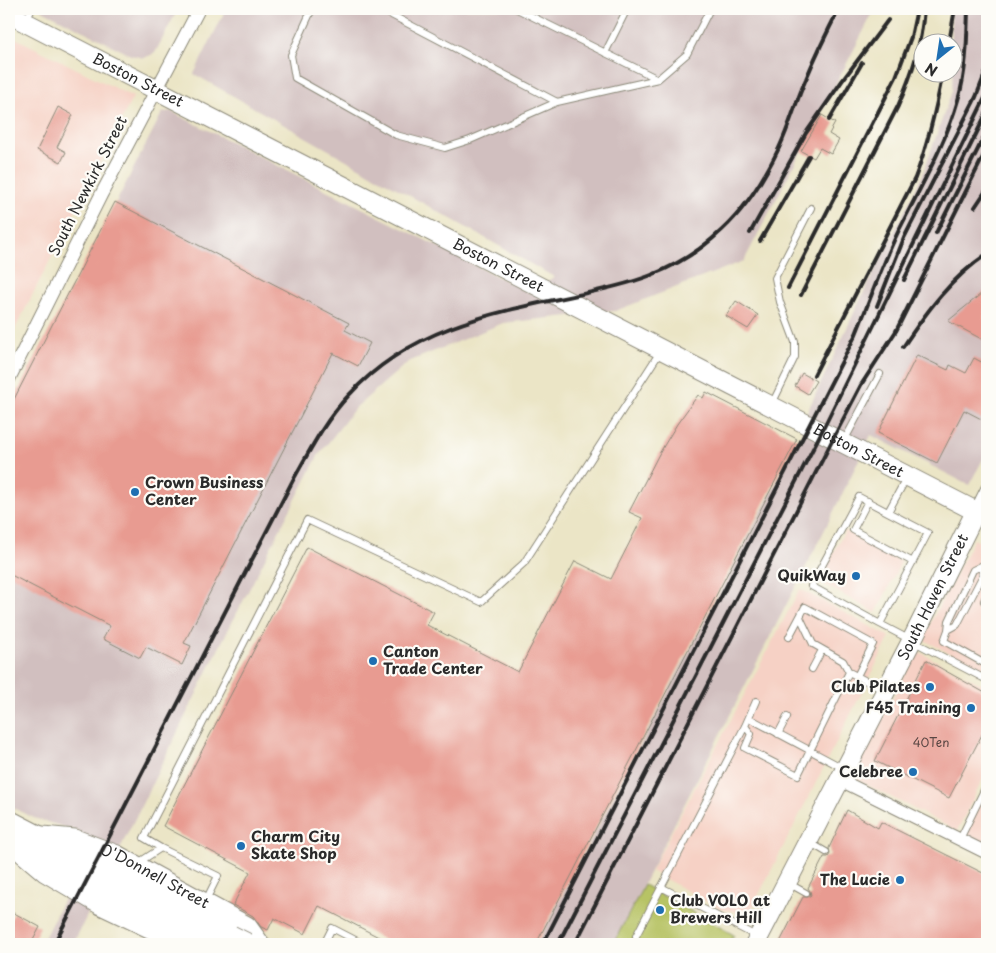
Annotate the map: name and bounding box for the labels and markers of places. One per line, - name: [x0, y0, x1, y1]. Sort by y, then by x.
- place label: Crown Business Center: [145, 470, 263, 510]
- marker: Crown Business Center: [129, 486, 141, 498]
- place label: QuikWay: [778, 563, 846, 586]
- marker: QuikWay: [850, 570, 862, 582]
- place label: Canton Trade Center: [383, 639, 483, 679]
- marker: Canton Trade Center: [367, 655, 379, 667]
- place label: Club Pilates: [831, 674, 920, 697]
- marker: Club Pilates: [924, 681, 936, 693]
- place label: F45 Training: [866, 695, 961, 718]
- marker: F45 Training: [965, 702, 977, 714]
- place label: Celebree: [839, 759, 904, 782]
- marker: Celebree: [907, 766, 919, 778]
- place label: Charm City Skate Shop: [251, 824, 340, 864]
- marker: Charm City Skate Shop: [235, 840, 247, 852]
- place label: The Lucie: [820, 867, 890, 890]
- marker: The Lucie: [894, 874, 906, 886]
- place label: Club VOLO at Brewers Hill: [670, 888, 770, 928]
- marker: Club VOLO at Brewers Hill: [654, 904, 666, 916]

